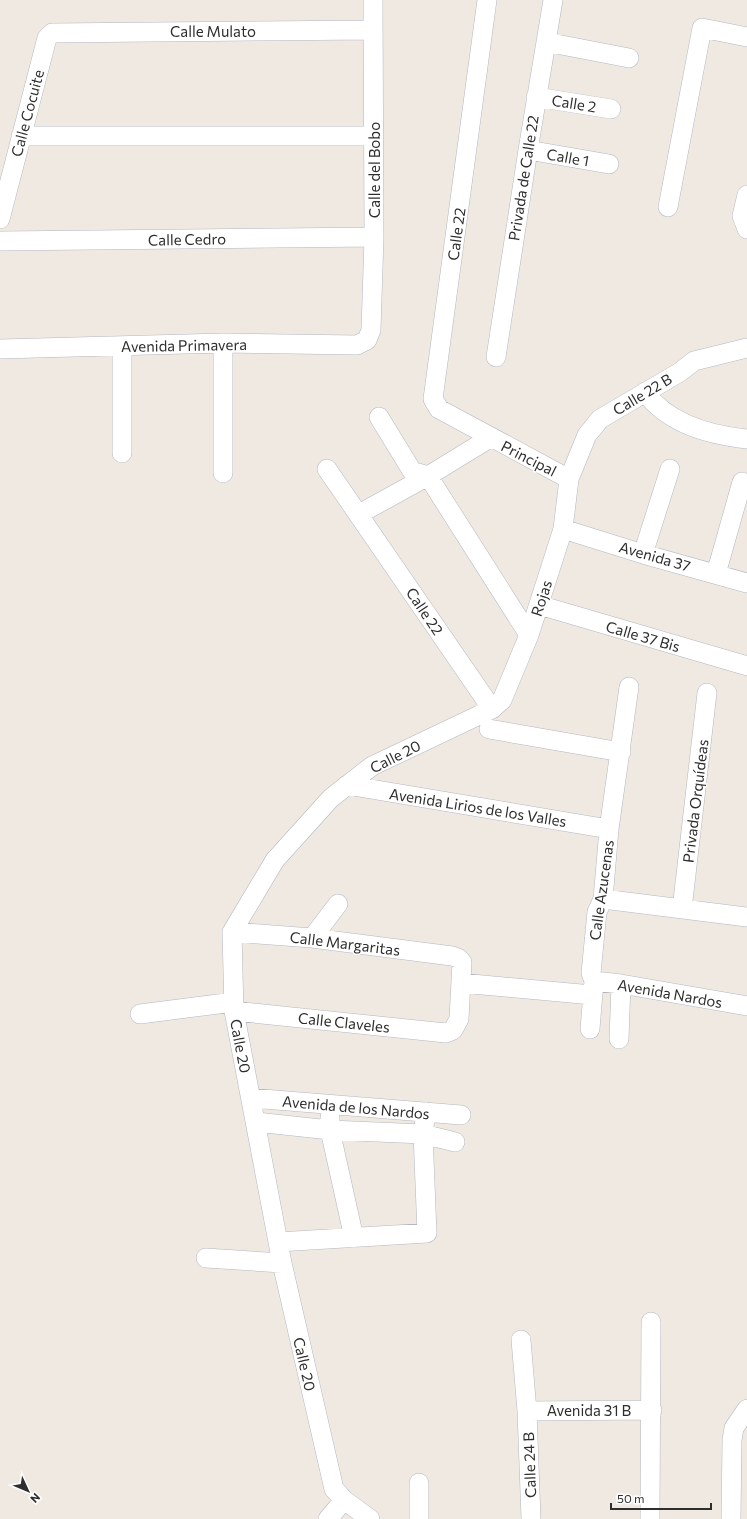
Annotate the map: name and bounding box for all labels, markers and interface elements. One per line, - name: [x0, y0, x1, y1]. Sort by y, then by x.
- street label: Calle Mulato: [170, 22, 256, 40]
- street label: Calle Cocuite: [7, 67, 47, 158]
- street label: Calle 2: [550, 91, 598, 115]
- street label: Privada de Calle 22: [504, 114, 542, 242]
- street label: Calle del Bobo: [365, 122, 383, 218]
- street label: Calle 1: [545, 144, 591, 170]
- street label: Calle 22: [443, 206, 469, 262]
- street label: Calle Cedro: [148, 229, 226, 249]
- street label: Avenida Primavera: [121, 335, 247, 355]
- street label: Calle 22 B: [609, 369, 675, 419]
- street label: Principal: [498, 436, 560, 480]
- street label: Avenida 37: [617, 537, 693, 575]
- street label: Rojas: [527, 577, 555, 618]
- street label: Calle 22: [403, 584, 447, 638]
- street label: Calle 37 Bis: [604, 617, 682, 655]
- street label: Calle 20: [367, 736, 423, 776]
- street label: Privada Orquídeas: [678, 738, 712, 864]
- street label: Avenida Lirios de los Valles: [388, 784, 568, 830]
- street label: Calle Azucenas: [585, 838, 617, 941]
- street label: Calle Margaritas: [289, 927, 401, 959]
- street label: Avenida Nardos: [616, 975, 724, 1011]
- street label: Calle Claveles: [297, 1008, 391, 1036]
- street label: Calle 20: [227, 1017, 255, 1075]
- street label: Avenida de los Nardos: [282, 1092, 431, 1122]
- street label: Calle 20: [290, 1335, 320, 1393]
- street label: Avenida 31 B: [547, 1401, 632, 1419]
- street label: Calle 24 B: [519, 1431, 539, 1498]
- north arrow: [8, 1471, 48, 1511]
- scale bar: [611, 1485, 711, 1511]
- text: N: [28, 1491, 43, 1506]
- text: 50 m: [617, 1491, 645, 1505]

